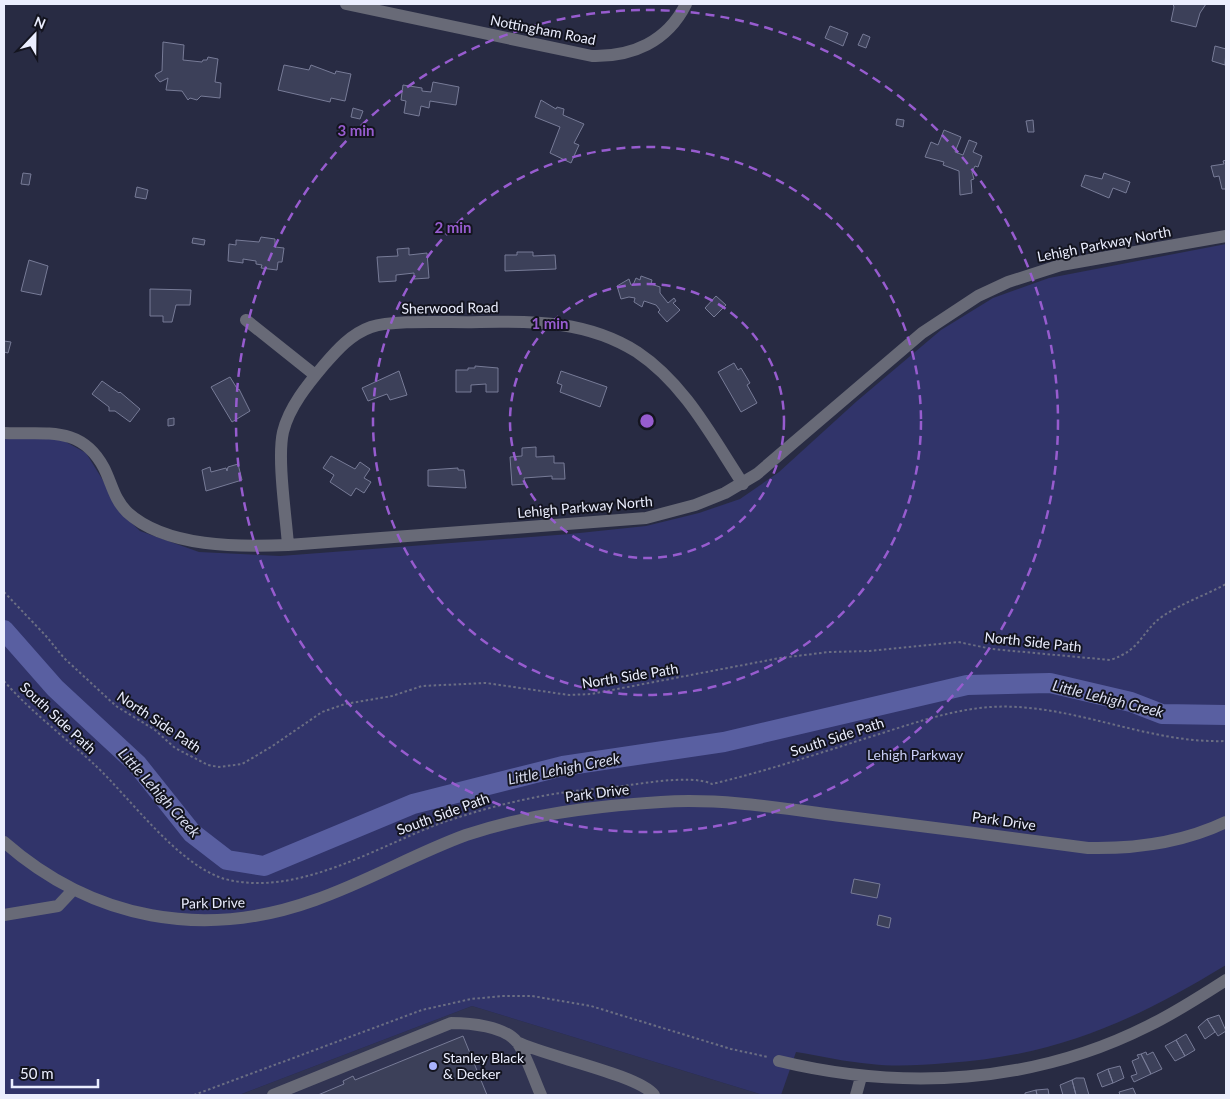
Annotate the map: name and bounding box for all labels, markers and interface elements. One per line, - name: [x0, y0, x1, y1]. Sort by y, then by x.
- north arrow: [10, 10, 60, 60]
- street label: Nottingham Road: [489, 11, 597, 48]
- text: N: [32, 13, 48, 32]
- text: 3 min: [337, 121, 375, 139]
- text: 2 min: [434, 218, 472, 236]
- street label: Lehigh Parkway North: [1036, 222, 1172, 265]
- street label: Sherwood Road: [401, 298, 499, 317]
- text: 1 min: [531, 314, 569, 332]
- centre of rings: [638, 412, 656, 430]
- street label: Lehigh Parkway North: [517, 492, 653, 521]
- street label: North Side Path: [984, 628, 1082, 655]
- street label: North Side Path: [580, 659, 679, 692]
- water label: Little Lehigh Creek: [1051, 676, 1166, 721]
- street label: South Side Path: [17, 678, 100, 757]
- street label: North Side Path: [114, 687, 204, 756]
- street label: South Side Path: [788, 713, 886, 760]
- water label: Little Lehigh Creek: [115, 744, 205, 841]
- park label: Lehigh Parkway: [867, 746, 964, 763]
- water label: Little Lehigh Creek: [506, 748, 622, 788]
- street label: Park Drive: [564, 780, 630, 805]
- street label: South Side Path: [394, 789, 491, 838]
- street label: Park Drive: [971, 808, 1037, 833]
- street label: Park Drive: [181, 893, 245, 912]
- place label: Stanley Black & Decker: [443, 1049, 525, 1082]
- scale bar: [12, 1056, 99, 1088]
- marker: Stanley Black & Decker: [427, 1060, 439, 1072]
- text: 50 m: [20, 1064, 54, 1082]

